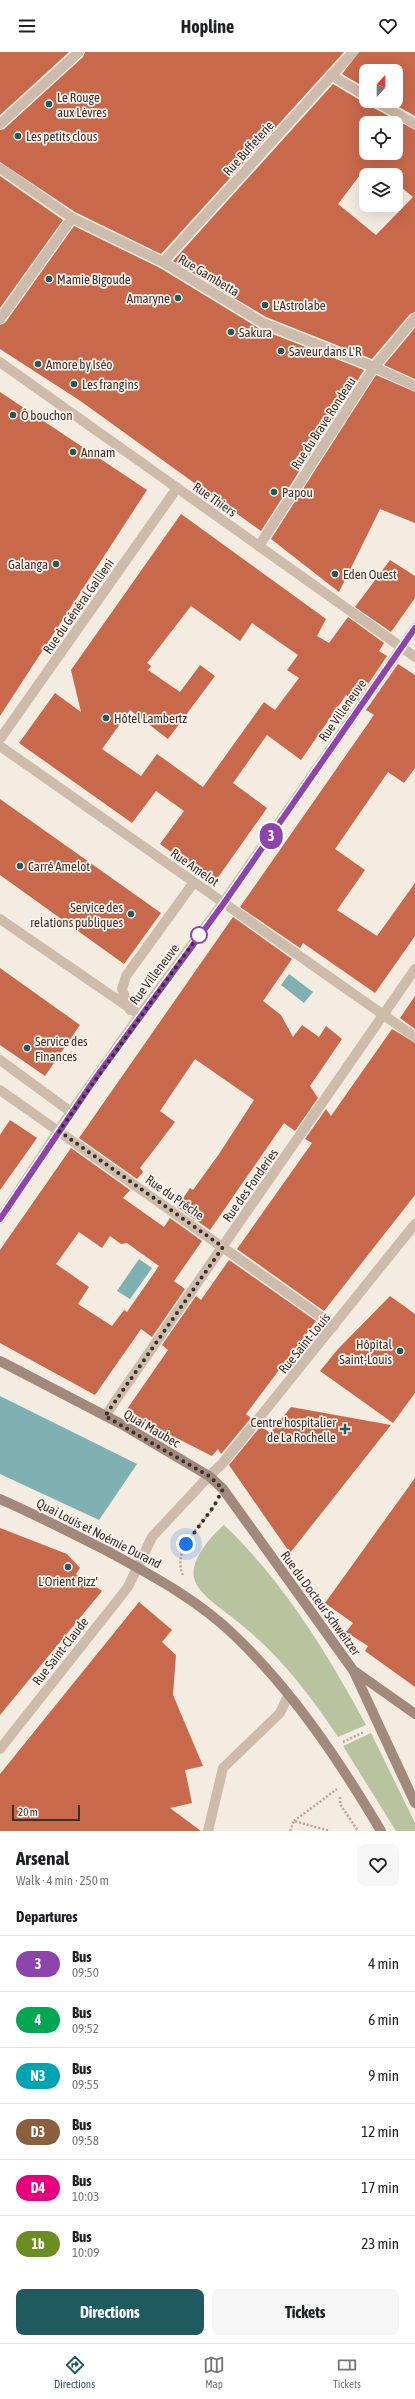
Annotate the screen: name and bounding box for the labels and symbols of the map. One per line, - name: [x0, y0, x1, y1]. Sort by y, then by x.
- north arrow: [359, 64, 403, 108]
- place label: Le Rouge aux Lèvres: [57, 90, 107, 120]
- marker: Le Rouge aux Lèvres: [44, 99, 54, 109]
- street label: Rue Buffeterie: [220, 118, 277, 179]
- place label: Les petits clous: [26, 129, 98, 144]
- marker: Les petits clous: [13, 131, 23, 141]
- street label: Rue Gambetta: [176, 251, 242, 299]
- place label: Mamie Bigoude: [57, 272, 131, 287]
- marker: Mamie Bigoude: [44, 274, 54, 284]
- place label: Amaryne: [127, 291, 170, 306]
- marker: Amaryne: [173, 293, 183, 303]
- place label: L'Astrolabe: [273, 298, 326, 313]
- marker: L'Astrolabe: [260, 300, 270, 310]
- place label: Sakura: [239, 325, 272, 340]
- marker: Sakura: [226, 327, 236, 337]
- place label: Saveur dans L'R: [289, 344, 362, 359]
- marker: Saveur dans L'R: [276, 346, 286, 356]
- place label: Amore by Iséo: [46, 357, 112, 372]
- marker: Amore by Iséo: [33, 359, 43, 369]
- street label: Rue du Brave Rondeau: [288, 374, 359, 472]
- place label: Les frangins: [82, 377, 139, 392]
- marker: Les frangins: [69, 379, 79, 389]
- place label: Ô bouchon: [21, 408, 72, 423]
- marker: Ô bouchon: [8, 410, 18, 420]
- place label: Annam: [81, 445, 115, 460]
- marker: Annam: [68, 447, 78, 457]
- street label: Rue Thiers: [190, 479, 240, 520]
- place label: Papou: [282, 485, 313, 500]
- marker: Papou: [269, 487, 279, 497]
- street label: Rue du Général Gallieni: [40, 556, 117, 657]
- place label: Galanga: [8, 557, 48, 572]
- marker: Galanga: [51, 559, 61, 569]
- place label: Eden Ouest: [343, 567, 397, 582]
- marker: Eden Ouest: [330, 569, 340, 579]
- street label: Rue Villeneuve: [316, 676, 369, 744]
- place label: Hôtel Lambertz: [114, 711, 187, 726]
- marker: Hôtel Lambertz: [101, 713, 111, 723]
- line badge: 3: [258, 823, 284, 849]
- street label: Rue Amelot: [168, 845, 222, 890]
- place label: Carré Amelot: [28, 859, 90, 874]
- marker: Carré Amelot: [15, 861, 25, 871]
- place label: Service des relations publiques: [30, 900, 123, 930]
- marker: Service des relations publiques: [126, 909, 136, 919]
- unlabelled marker: [190, 926, 208, 944]
- street label: Rue Villeneuve: [127, 941, 182, 1008]
- place label: Service des Finances: [35, 1034, 88, 1064]
- marker: Service des Finances: [22, 1043, 32, 1053]
- street label: Rue des Fonderies: [220, 1146, 281, 1225]
- street label: Rue du Prêche: [143, 1172, 207, 1223]
- street label: Rue Saint-Louis: [276, 1310, 334, 1377]
- place label: Hôpital Saint-Louis: [339, 1337, 393, 1367]
- marker: Hôpital Saint-Louis: [395, 1346, 405, 1356]
- street label: Quai Maubec: [121, 1406, 183, 1451]
- place label: Centre hospitalier de La Rochelle: [251, 1415, 336, 1445]
- marker: Centre hospitalier de La Rochelle: [339, 1423, 351, 1435]
- street label: Quai Louis et Noémie Durand: [34, 1495, 164, 1572]
- your location: [176, 1534, 196, 1554]
- street label: Rue du Docteur Schweitzer: [278, 1548, 364, 1659]
- marker: L'Orient Pizz': [63, 1562, 73, 1572]
- place label: L'Orient Pizz': [38, 1574, 98, 1589]
- street label: Rue Saint-Claude: [29, 1614, 92, 1688]
- scale bar: [12, 1803, 80, 1822]

